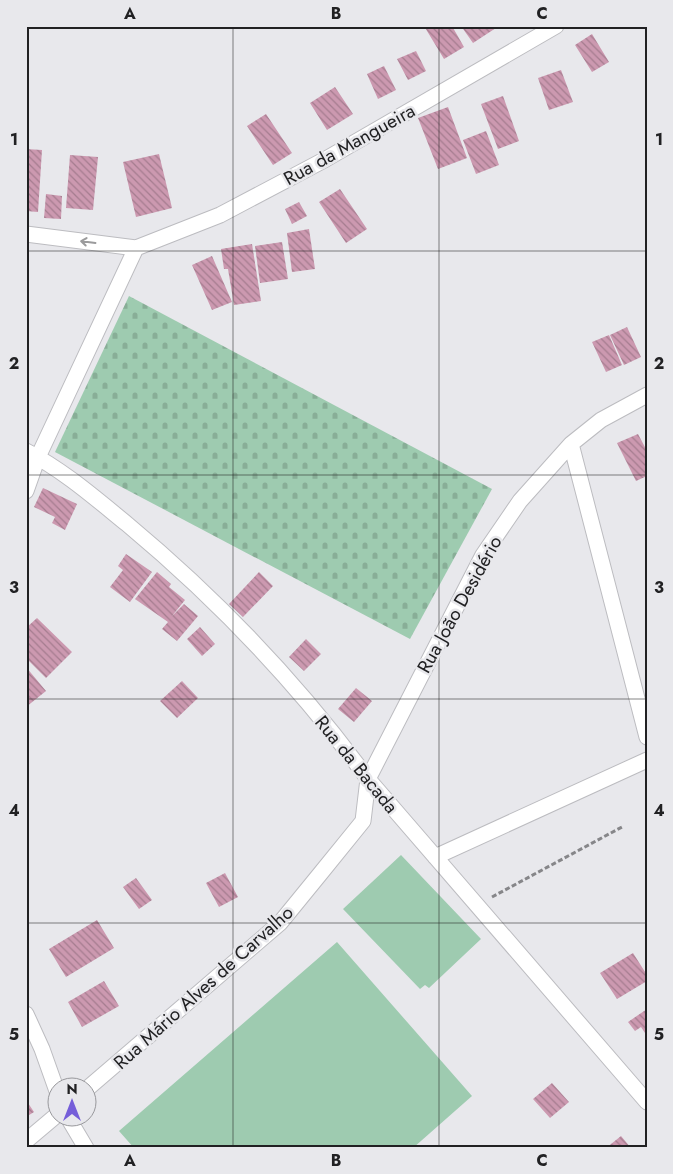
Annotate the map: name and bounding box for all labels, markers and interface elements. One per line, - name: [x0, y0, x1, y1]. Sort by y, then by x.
- text: A: [123, 2, 136, 25]
- text: B: [331, 2, 341, 25]
- text: C: [536, 2, 548, 25]
- street label: Rua da Mangueira: [278, 97, 420, 192]
- text: 1: [10, 128, 18, 151]
- text: 1: [655, 128, 663, 151]
- one-way arrow: [80, 237, 96, 247]
- text: 2: [9, 352, 19, 375]
- text: 2: [654, 352, 664, 375]
- street label: Rua João Desidério: [410, 531, 508, 678]
- text: 3: [9, 576, 19, 599]
- text: 3: [654, 576, 664, 599]
- street label: Rua da Bacada: [309, 710, 405, 819]
- text: 4: [8, 799, 20, 822]
- text: 4: [653, 799, 665, 822]
- street label: Rua Mário Alves de Carvalho: [108, 899, 299, 1076]
- text: 5: [9, 1023, 19, 1046]
- text: 5: [654, 1023, 664, 1046]
- north arrow: [48, 1076, 98, 1126]
- text: N: [66, 1079, 78, 1099]
- text: A: [123, 1149, 136, 1172]
- text: B: [331, 1149, 341, 1172]
- text: C: [536, 1149, 548, 1172]

